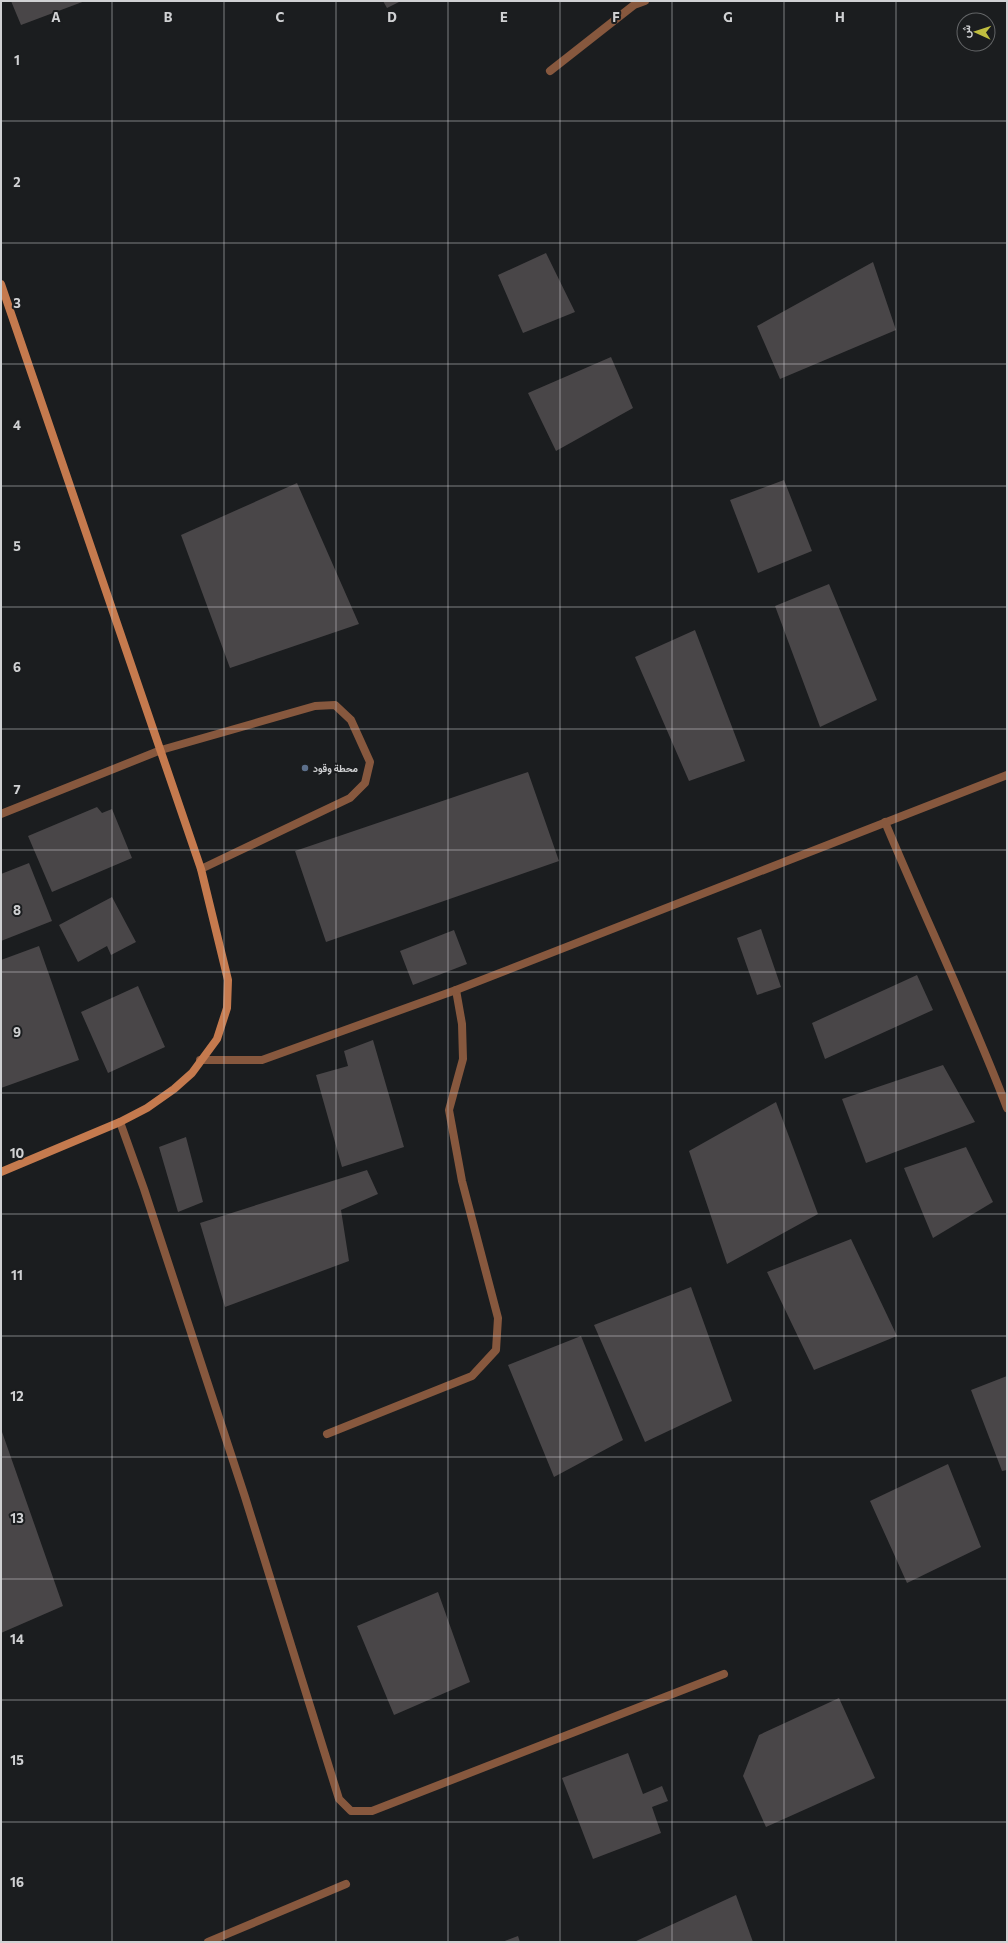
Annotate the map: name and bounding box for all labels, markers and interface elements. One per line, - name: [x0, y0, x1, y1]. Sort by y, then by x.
- text: A: [51, 9, 61, 25]
- text: B: [164, 9, 173, 25]
- text: C: [276, 9, 285, 25]
- text: D: [387, 9, 397, 25]
- text: E: [500, 9, 508, 25]
- text: F: [612, 9, 620, 25]
- text: G: [723, 9, 733, 25]
- text: H: [835, 9, 845, 25]
- north arrow: [956, 12, 996, 52]
- text: ش: [959, 25, 973, 38]
- text: 1: [14, 52, 20, 68]
- text: 2: [13, 174, 21, 190]
- text: 3: [13, 295, 21, 311]
- text: 4: [13, 417, 21, 433]
- text: 5: [13, 538, 21, 554]
- text: 6: [13, 659, 21, 675]
- place label: محطة وقود: [313, 762, 359, 775]
- marker: محطة وقود: [300, 763, 310, 773]
- text: 7: [13, 781, 21, 797]
- text: 8: [13, 902, 21, 918]
- text: 9: [13, 1024, 21, 1040]
- text: 10: [10, 1145, 25, 1161]
- text: 11: [11, 1267, 23, 1283]
- text: 12: [10, 1388, 24, 1404]
- text: 13: [10, 1510, 24, 1526]
- text: 14: [10, 1631, 24, 1647]
- text: 15: [10, 1752, 24, 1768]
- text: 16: [10, 1874, 24, 1890]

